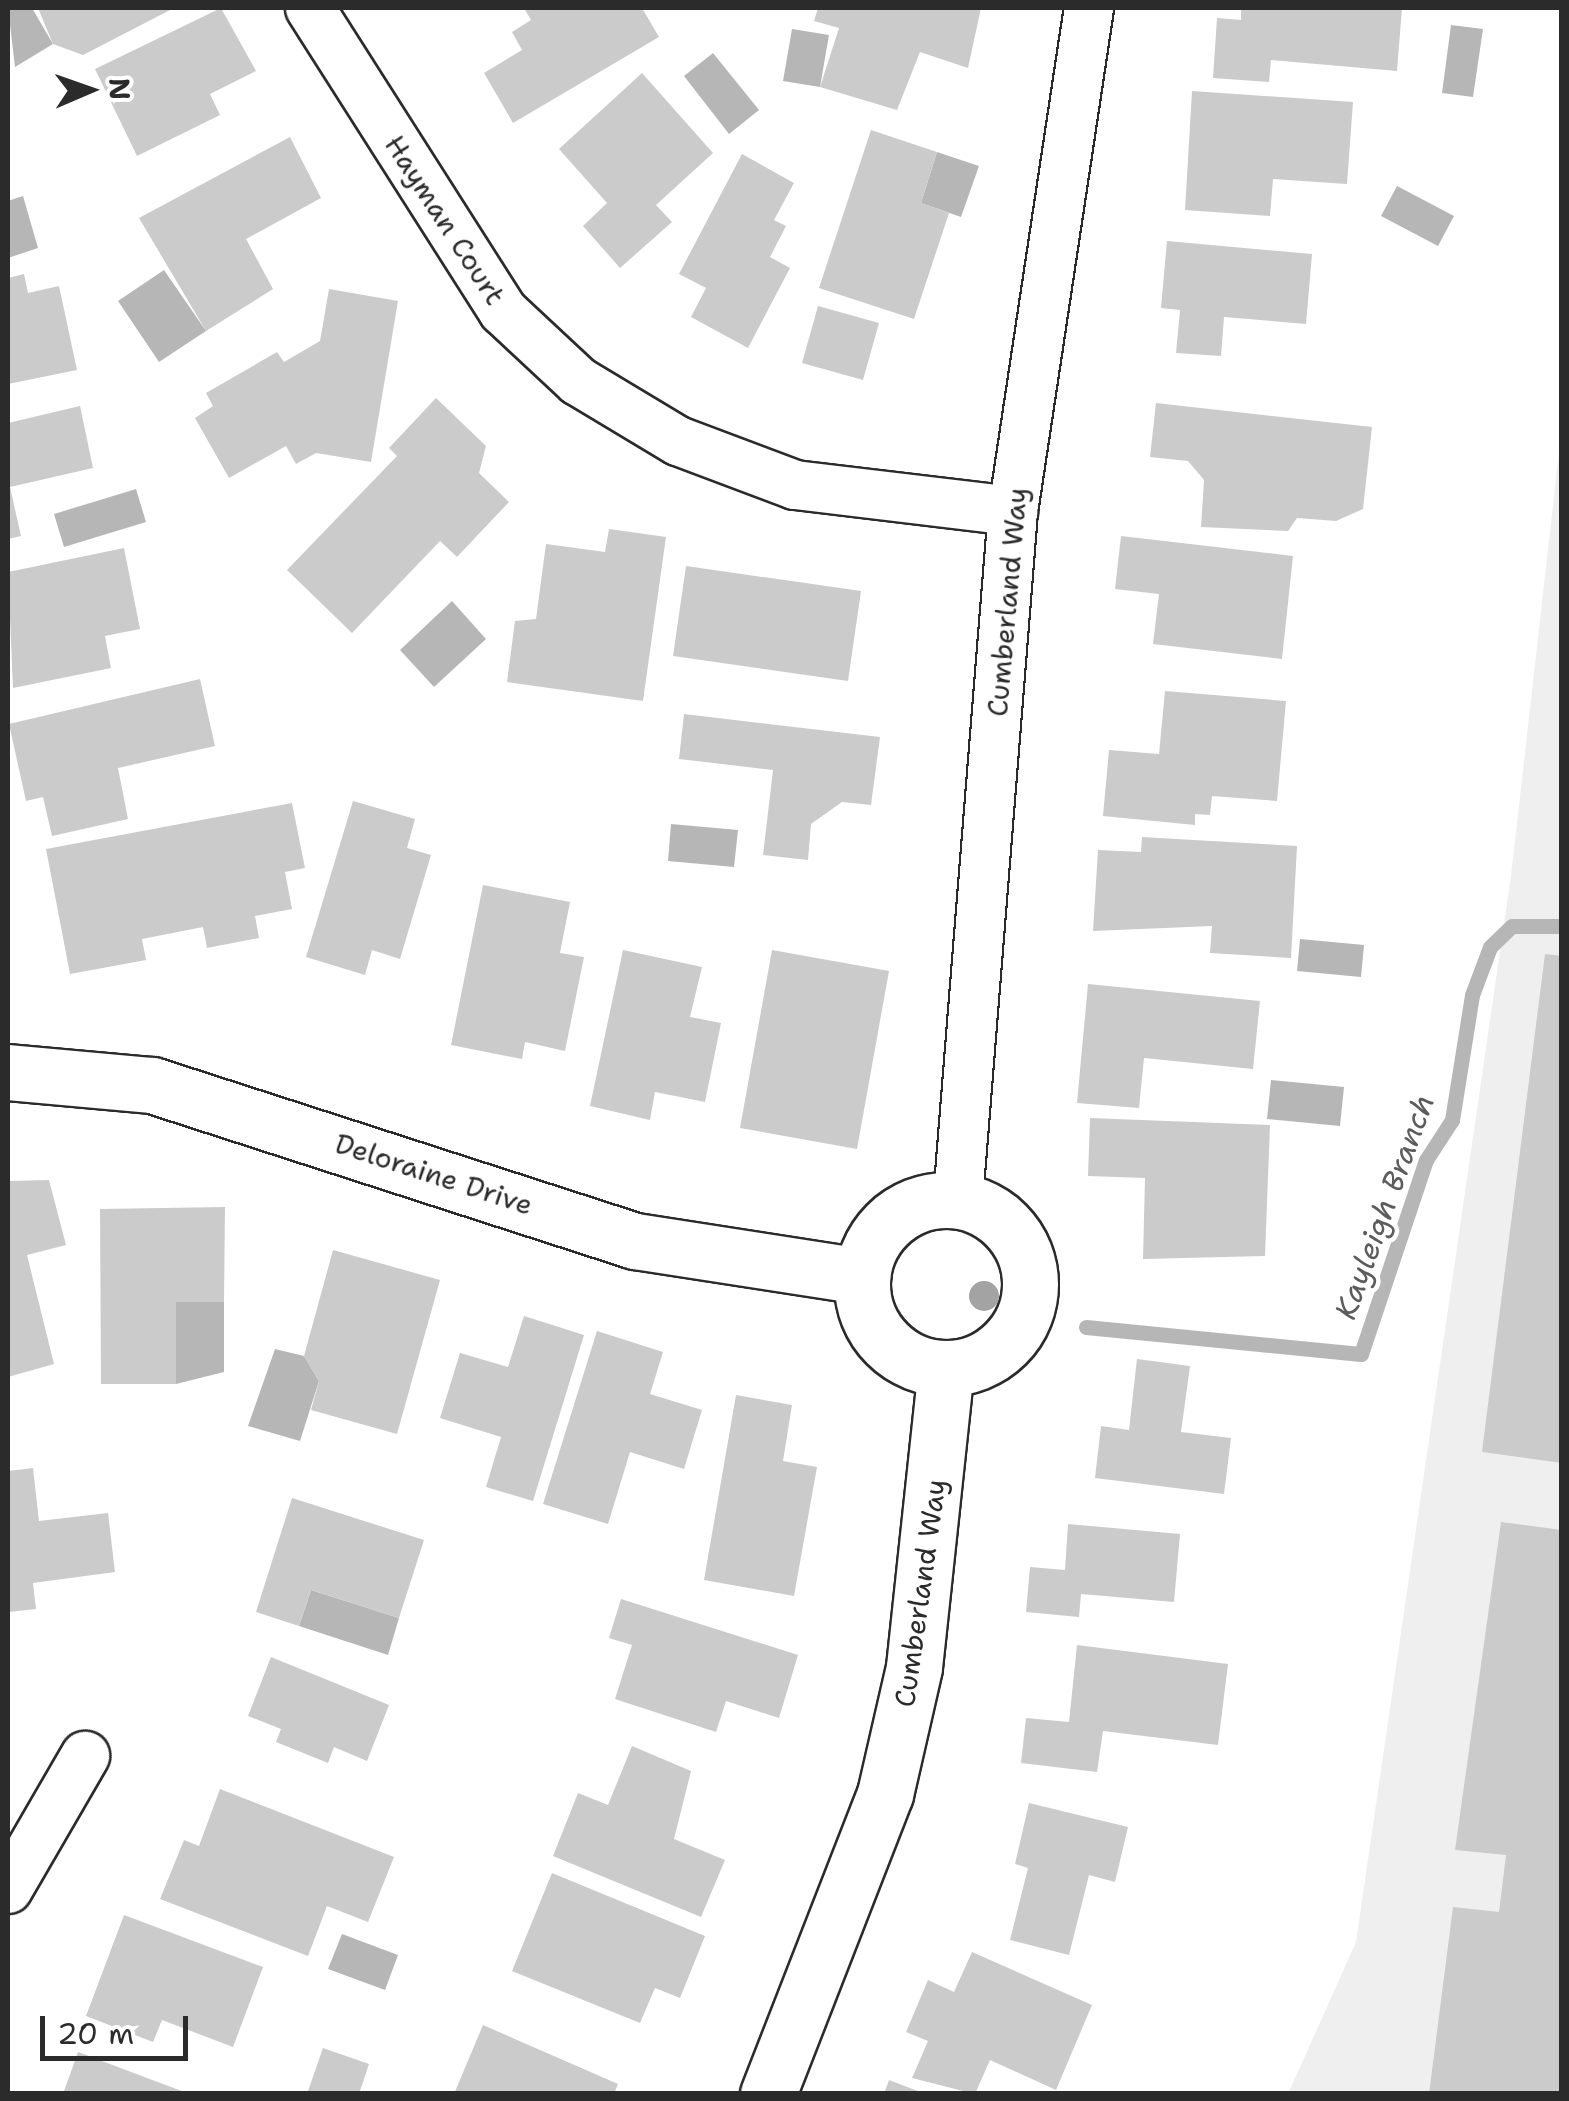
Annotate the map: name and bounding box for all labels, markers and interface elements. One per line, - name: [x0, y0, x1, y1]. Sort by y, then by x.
- north arrow: [40, 40, 140, 140]
- text: N: [101, 77, 139, 101]
- street label: Hayman Court: [378, 129, 512, 311]
- street label: Cumberland Way: [980, 486, 1034, 718]
- water label: Kayleigh Branch: [1328, 1090, 1442, 1324]
- street label: Deloraine Drive: [331, 1126, 537, 1222]
- street label: Cumberland Way: [887, 1477, 953, 1709]
- scale bar: [45, 1996, 192, 2058]
- text: 20 m: [57, 2013, 134, 2054]

